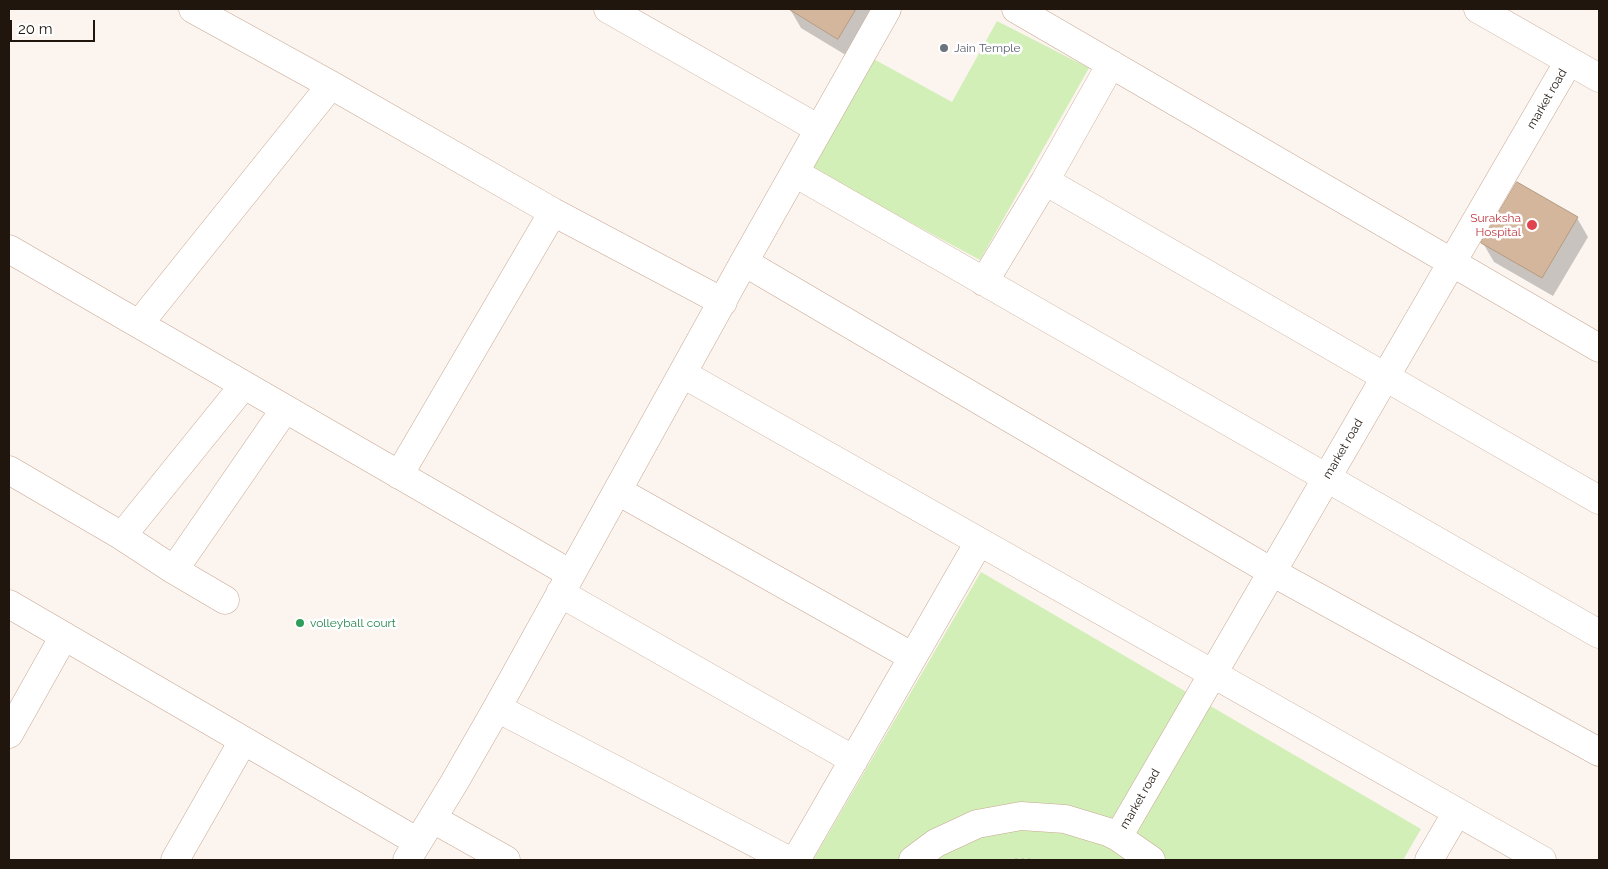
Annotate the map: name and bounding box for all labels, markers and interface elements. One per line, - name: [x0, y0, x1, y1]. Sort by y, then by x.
- scale bar: [12, 10, 98, 42]
- text: 20 m: [18, 20, 53, 38]
- place label: Jain Temple: [954, 41, 1021, 55]
- marker: Jain Temple: [938, 42, 950, 54]
- street label: market road: [1524, 66, 1570, 132]
- place label: Suraksha Hospital: [1470, 211, 1521, 239]
- marker: Suraksha Hospital: [1525, 218, 1539, 232]
- street label: market road: [1320, 416, 1366, 482]
- place label: volleyball court: [310, 616, 396, 630]
- marker: volleyball court: [294, 617, 306, 629]
- street label: market road: [1117, 766, 1163, 832]

